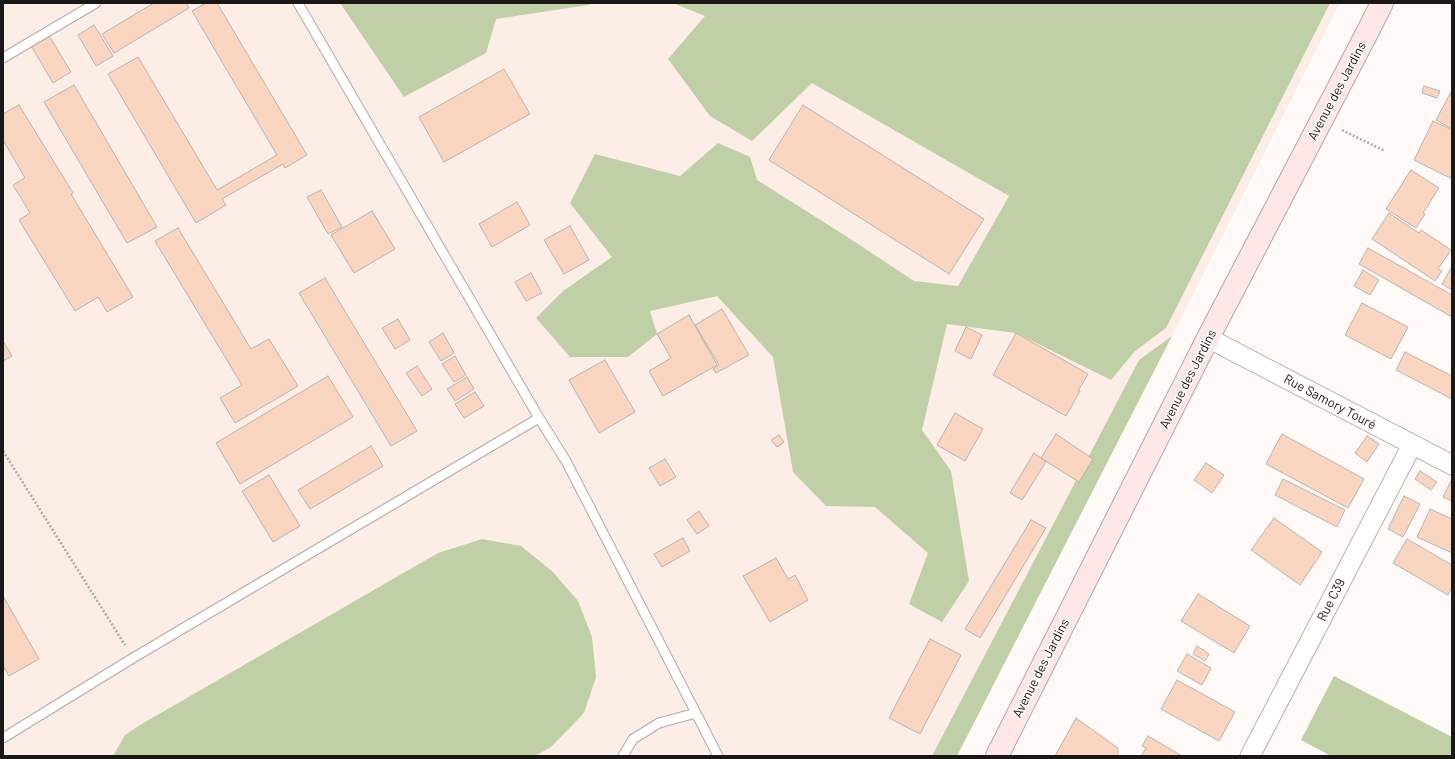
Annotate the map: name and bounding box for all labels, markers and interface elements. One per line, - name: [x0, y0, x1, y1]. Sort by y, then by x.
- street label: Avenue des Jardins: [1304, 39, 1370, 143]
- street label: Avenue des Jardins: [1156, 327, 1220, 431]
- street label: Rue Samory Touré: [1281, 371, 1379, 433]
- street label: Rue C39: [1314, 576, 1348, 624]
- street label: Avenue des Jardins: [1009, 616, 1073, 720]

